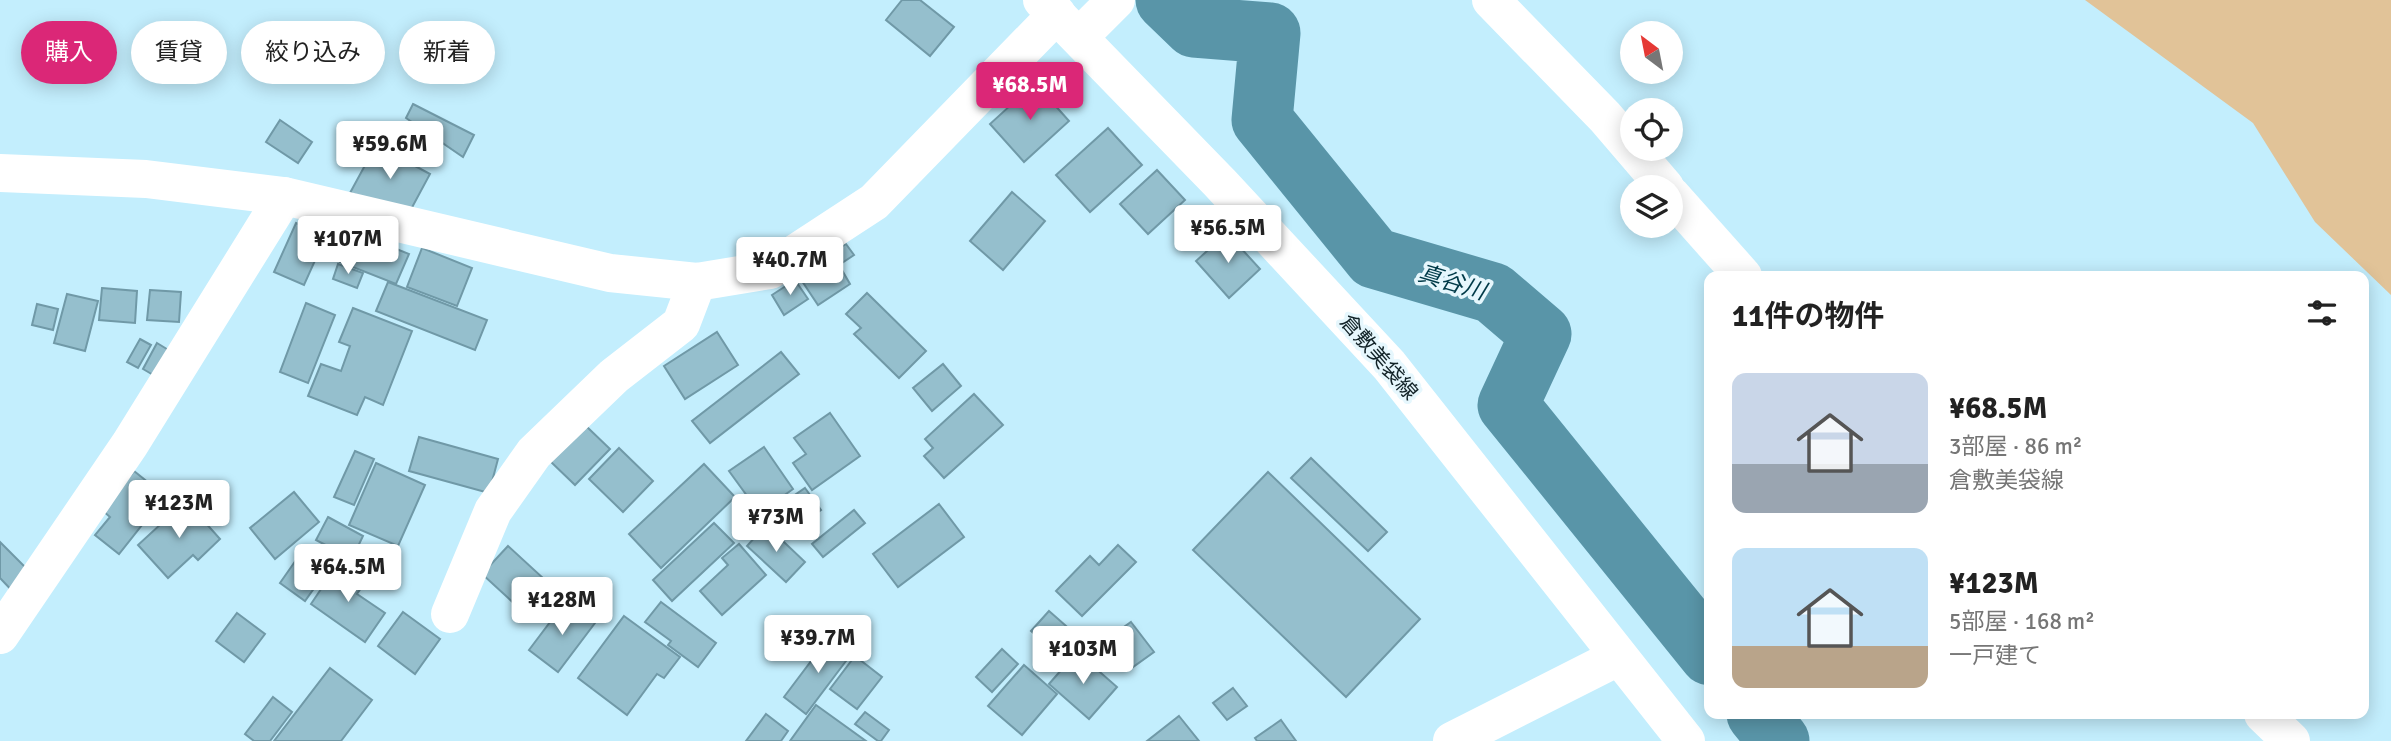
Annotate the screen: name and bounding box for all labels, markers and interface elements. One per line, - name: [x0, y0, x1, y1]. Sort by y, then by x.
- chip: 購入: [21, 21, 117, 84]
- chip: 賃貸: [131, 21, 227, 84]
- chip: 絞り込み: [241, 21, 385, 84]
- chip: 新着: [399, 21, 495, 84]
- north arrow: [1620, 21, 1684, 84]
- map controls: [1620, 21, 1683, 238]
- pin: ¥68.5M: [973, 62, 1087, 122]
- text: ¥68.5M: [992, 70, 1068, 99]
- button: locate: [1620, 98, 1683, 161]
- pin: ¥59.6M: [333, 122, 447, 181]
- text: ¥59.6M: [352, 129, 428, 158]
- button: layers: [1620, 175, 1683, 238]
- pin: ¥56.5M: [1171, 205, 1285, 265]
- text: ¥56.5M: [1190, 213, 1266, 242]
- pin: ¥107M: [299, 216, 397, 276]
- text: ¥107M: [314, 224, 382, 253]
- pin: ¥40.7M: [733, 238, 847, 297]
- text: ¥40.7M: [752, 245, 828, 274]
- water label: 真谷川: [1415, 259, 1492, 307]
- icon: filters: [2303, 294, 2341, 332]
- text: 11件の物件: [1732, 298, 1884, 335]
- street label: 倉敷美袋線: [1335, 309, 1423, 405]
- text: ¥68.5M: [1949, 390, 2047, 427]
- icon: home: [1788, 401, 1872, 485]
- text: 3部屋 · 86 m²: [1949, 432, 2082, 461]
- text: 倉敷美袋線: [1949, 466, 2064, 495]
- pin: ¥123M: [130, 480, 228, 540]
- text: ¥123M: [145, 488, 213, 517]
- pin: ¥73M: [735, 494, 817, 554]
- text: ¥73M: [748, 502, 804, 531]
- pin: ¥64.5M: [291, 544, 405, 604]
- text: ¥64.5M: [310, 552, 386, 581]
- text: ¥123M: [1949, 565, 2039, 602]
- icon: home: [1788, 576, 1872, 660]
- pin: ¥128M: [513, 578, 611, 637]
- text: ¥128M: [528, 585, 596, 614]
- text: 5部屋 · 168 m²: [1949, 607, 2095, 636]
- pin: ¥39.7M: [761, 616, 875, 675]
- text: ¥39.7M: [780, 623, 856, 652]
- pin: ¥103M: [1034, 626, 1132, 686]
- text: ¥103M: [1049, 634, 1117, 663]
- text: 一戸建て: [1949, 641, 2041, 670]

